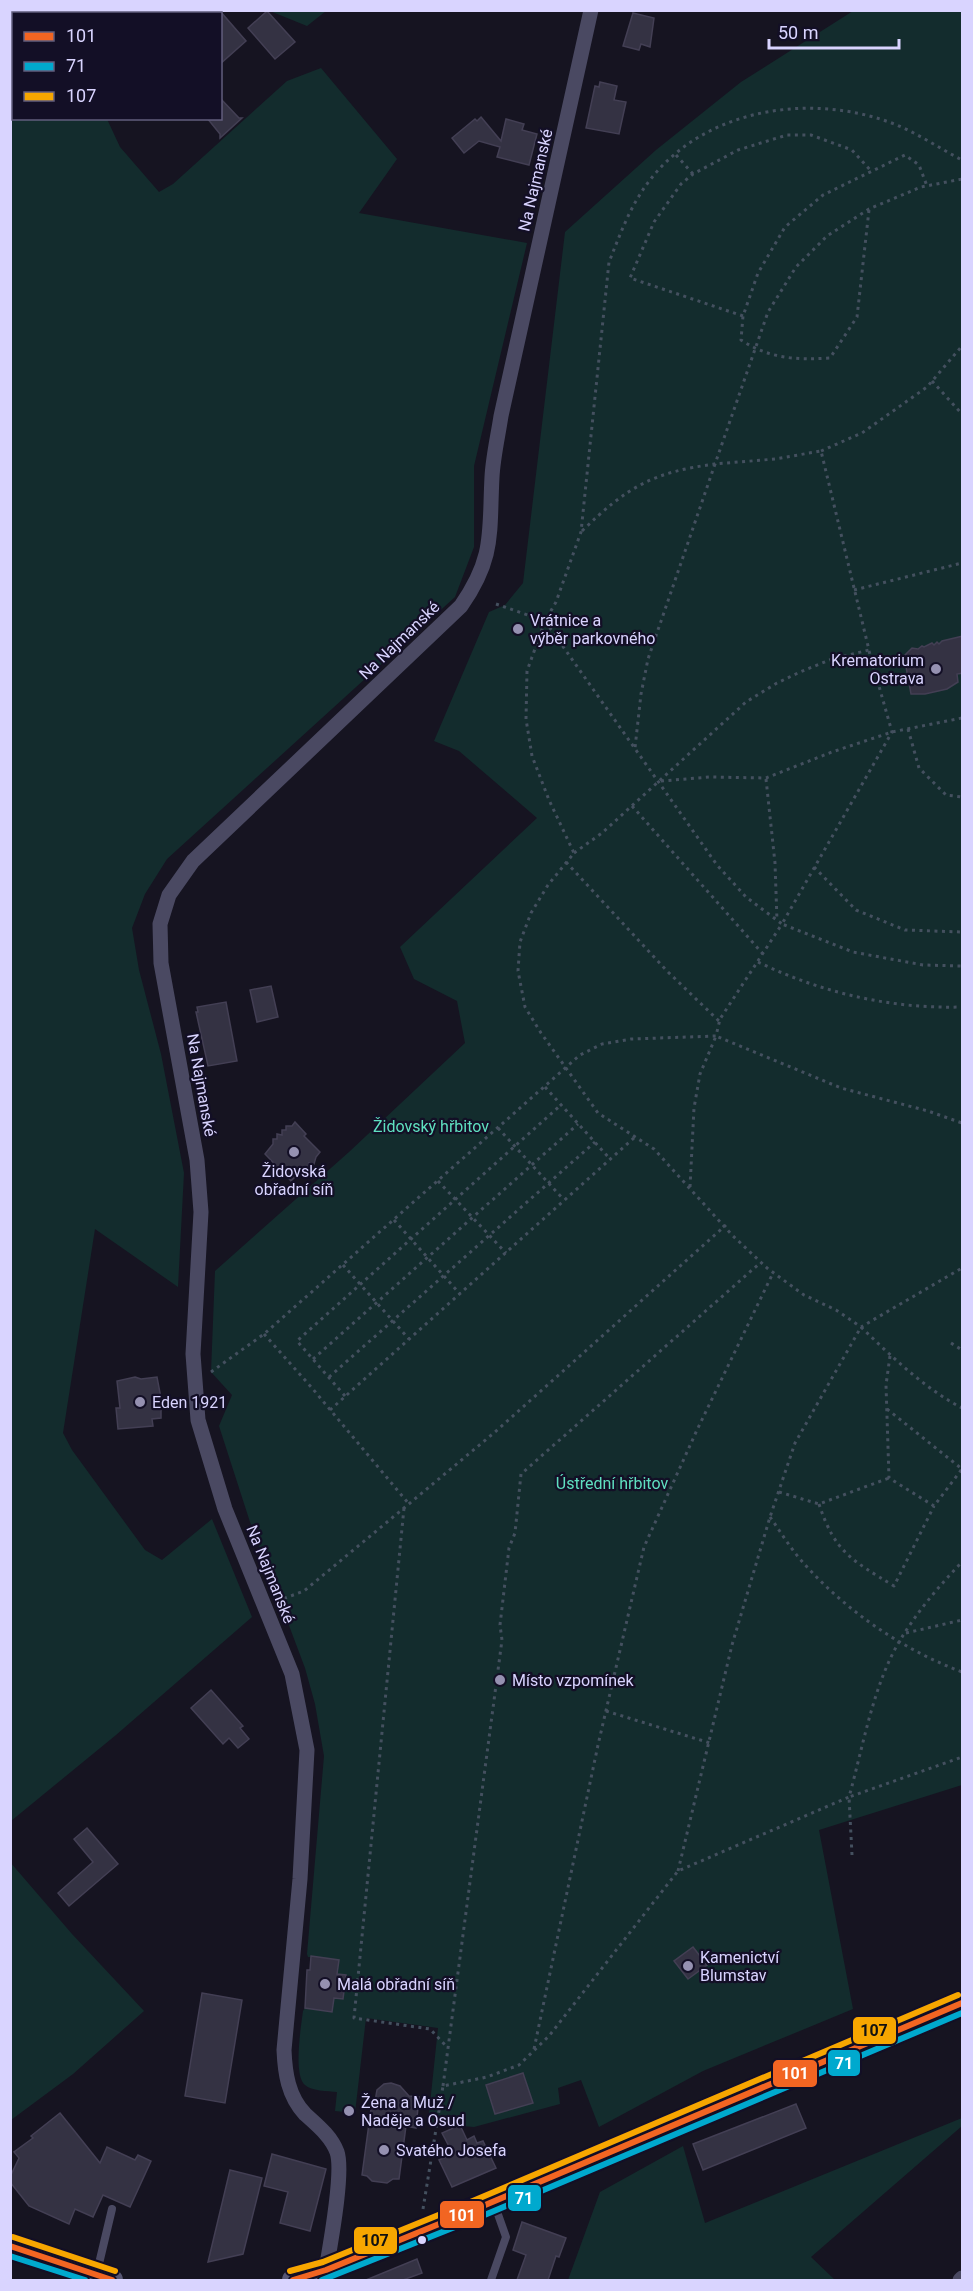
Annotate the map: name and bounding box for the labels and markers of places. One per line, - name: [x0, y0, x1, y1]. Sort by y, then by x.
- place label: Vrátnice a výběr parkovného: [530, 611, 655, 648]
- marker: Vrátnice a výběr parkovného: [511, 622, 525, 636]
- place label: Krematorium Ostrava: [831, 651, 924, 688]
- marker: Krematorium Ostrava: [929, 662, 943, 676]
- marker: Židovská obřadní síň: [287, 1145, 301, 1159]
- place label: Židovská obřadní síň: [255, 1162, 333, 1199]
- place label: Eden 1921: [152, 1393, 227, 1412]
- marker: Eden 1921: [133, 1395, 147, 1409]
- place label: Místo vzpomínek: [512, 1671, 634, 1690]
- marker: Místo vzpomínek: [493, 1673, 507, 1687]
- place label: Kamenictví Blumstav: [700, 1948, 780, 1985]
- marker: Kamenictví Blumstav: [681, 1959, 695, 1973]
- place label: Malá obřadní síň: [337, 1975, 455, 1994]
- marker: Malá obřadní síň: [318, 1977, 332, 1991]
- place label: Žena a Muž / Naděje a Osud: [361, 2093, 465, 2130]
- marker: Žena a Muž / Naděje a Osud: [342, 2104, 356, 2118]
- place label: Svatého Josefa: [396, 2141, 506, 2160]
- marker: Svatého Josefa: [377, 2143, 391, 2157]
- unlabelled marker: [416, 2234, 428, 2246]

